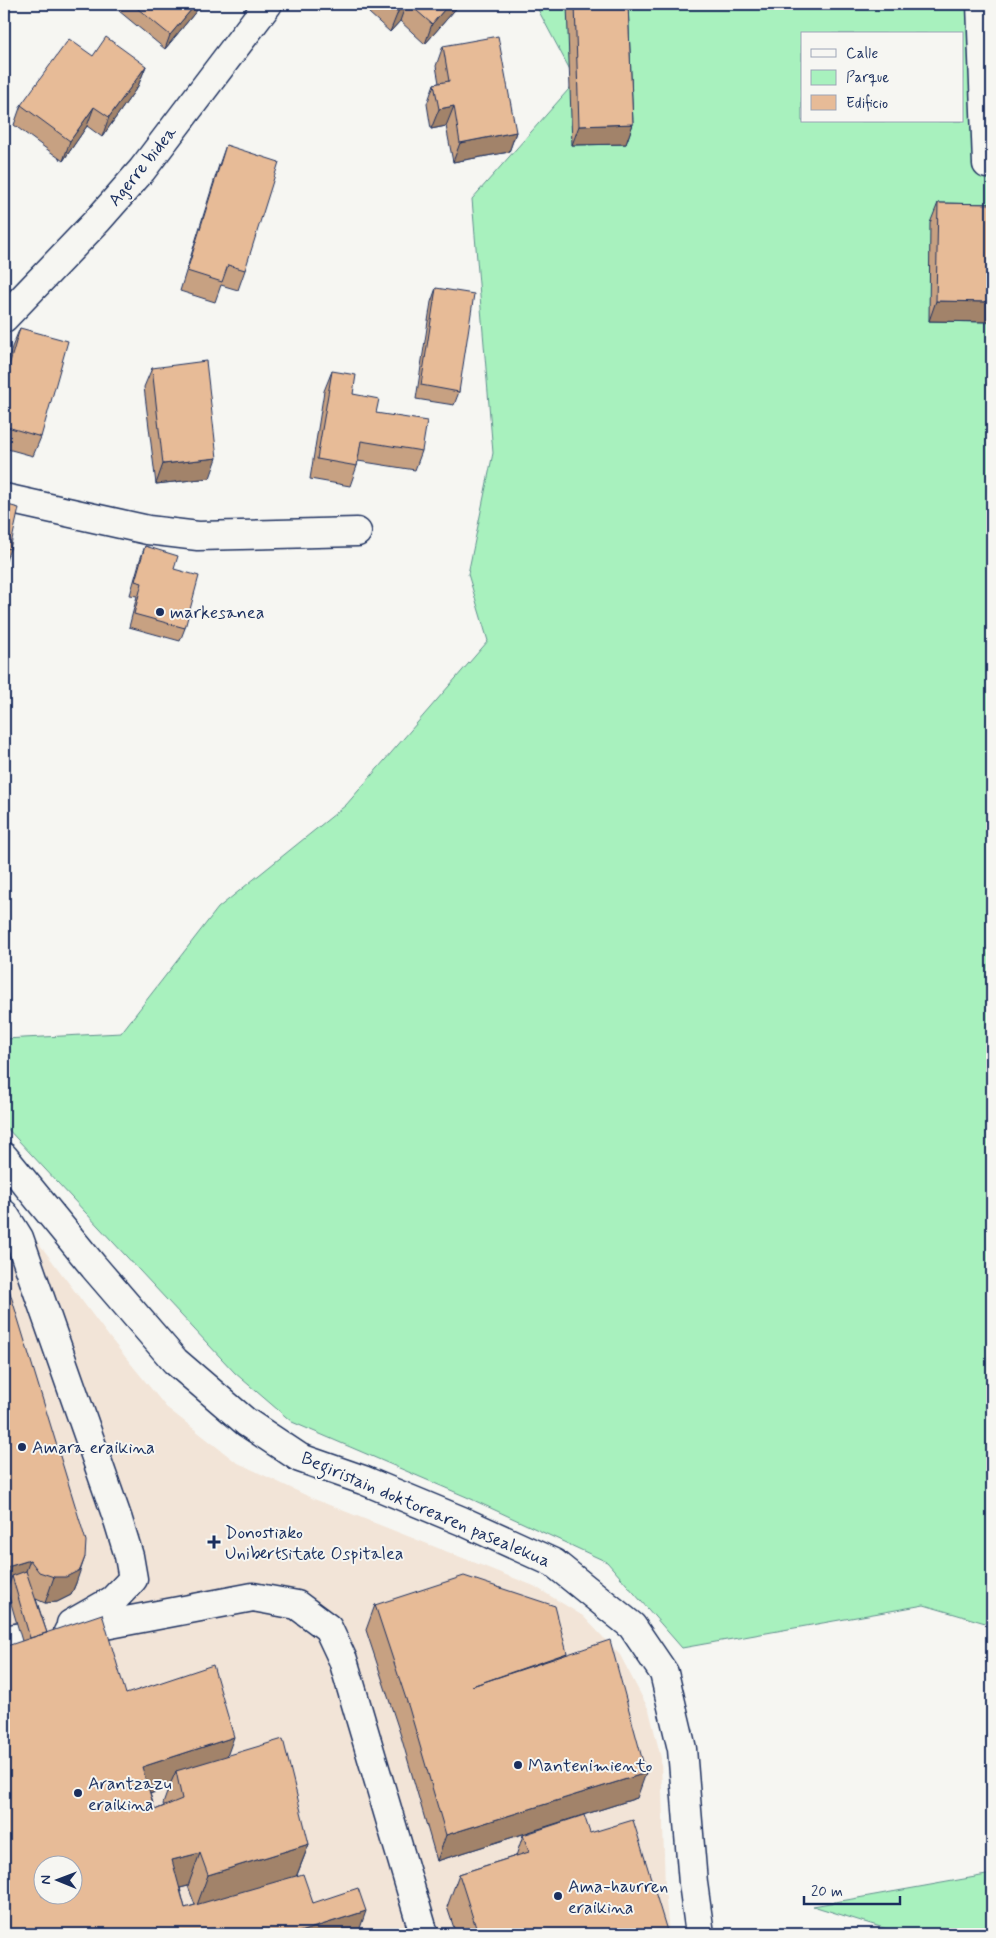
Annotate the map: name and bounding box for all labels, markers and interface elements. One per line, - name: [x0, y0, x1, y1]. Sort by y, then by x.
- legend: [801, 32, 964, 122]
- text: Calle: [846, 44, 878, 64]
- text: Parque: [846, 68, 889, 88]
- text: Edificio: [846, 94, 888, 114]
- street label: Agerre bidea: [103, 121, 183, 212]
- place label: markesanea: [170, 601, 264, 625]
- marker: markesanea: [154, 606, 166, 618]
- place label: Amara eraikina: [32, 1436, 155, 1460]
- marker: Amara eraikina: [16, 1441, 28, 1453]
- street label: Begiristain doktorearen pasealekua: [296, 1446, 554, 1575]
- place label: Donostiako Unibertsitate Ospitalea: [225, 1521, 404, 1566]
- marker: Donostiako Unibertsitate Ospitalea: [207, 1535, 221, 1549]
- place label: Mantenimiento: [528, 1754, 652, 1778]
- marker: Mantenimiento: [512, 1759, 524, 1771]
- place label: Arantzazu eraikina: [88, 1772, 172, 1817]
- marker: Arantzazu eraikina: [72, 1787, 84, 1799]
- north arrow: [32, 1856, 82, 1906]
- scale bar: [804, 1873, 900, 1905]
- text: N: [37, 1875, 55, 1885]
- place label: Ama-haurren eraikina: [568, 1875, 668, 1920]
- text: 20 m: [811, 1882, 843, 1902]
- marker: Ama-haurren eraikina: [552, 1890, 564, 1902]

